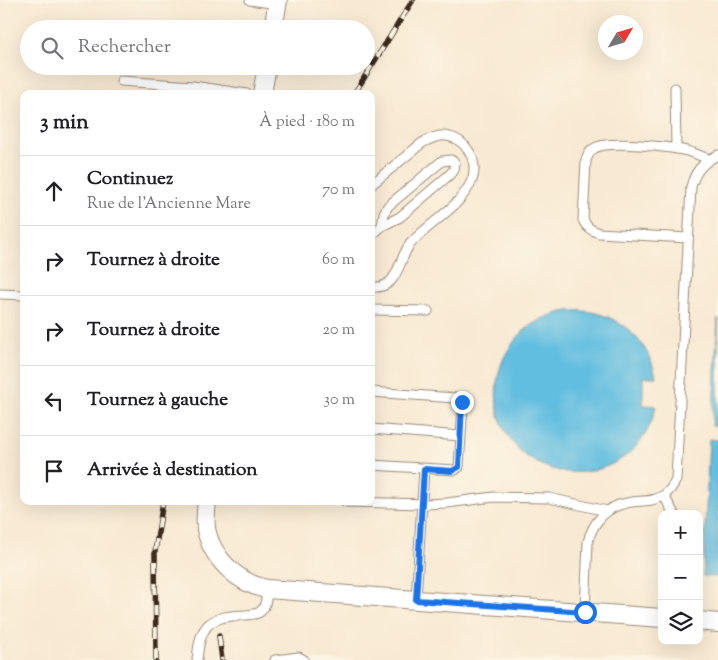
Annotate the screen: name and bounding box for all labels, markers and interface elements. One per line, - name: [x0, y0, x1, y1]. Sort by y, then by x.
- north arrow: [598, 15, 643, 60]
- search box: [20, 20, 375, 75]
- icon: search: [38, 34, 66, 62]
- text: Rechercher: [78, 34, 171, 61]
- text: 3 min: [40, 108, 89, 138]
- text: À pied · 180 m: [259, 111, 355, 134]
- text: Continuez: [87, 166, 173, 193]
- icon: ahead: [40, 177, 68, 205]
- text: 70 m: [322, 179, 355, 202]
- text: Rue de l'Ancienne Mare: [87, 193, 251, 216]
- icon: right: [40, 247, 68, 275]
- text: Tournez à droite: [87, 247, 220, 274]
- text: 60 m: [322, 249, 355, 272]
- icon: right: [40, 317, 68, 345]
- text: Tournez à droite: [87, 317, 220, 344]
- text: 20 m: [322, 319, 355, 342]
- icon: left: [40, 387, 68, 415]
- text: Tournez à gauche: [87, 387, 228, 414]
- text: 30 m: [324, 389, 355, 412]
- route end: [451, 391, 474, 414]
- icon: arrive: [40, 457, 68, 485]
- text: Arrivée à destination: [87, 457, 258, 484]
- map controls: [658, 510, 703, 645]
- button: +: [658, 510, 703, 555]
- button: −: [658, 555, 703, 600]
- button: layers: [658, 600, 703, 645]
- route start: [574, 601, 597, 624]

